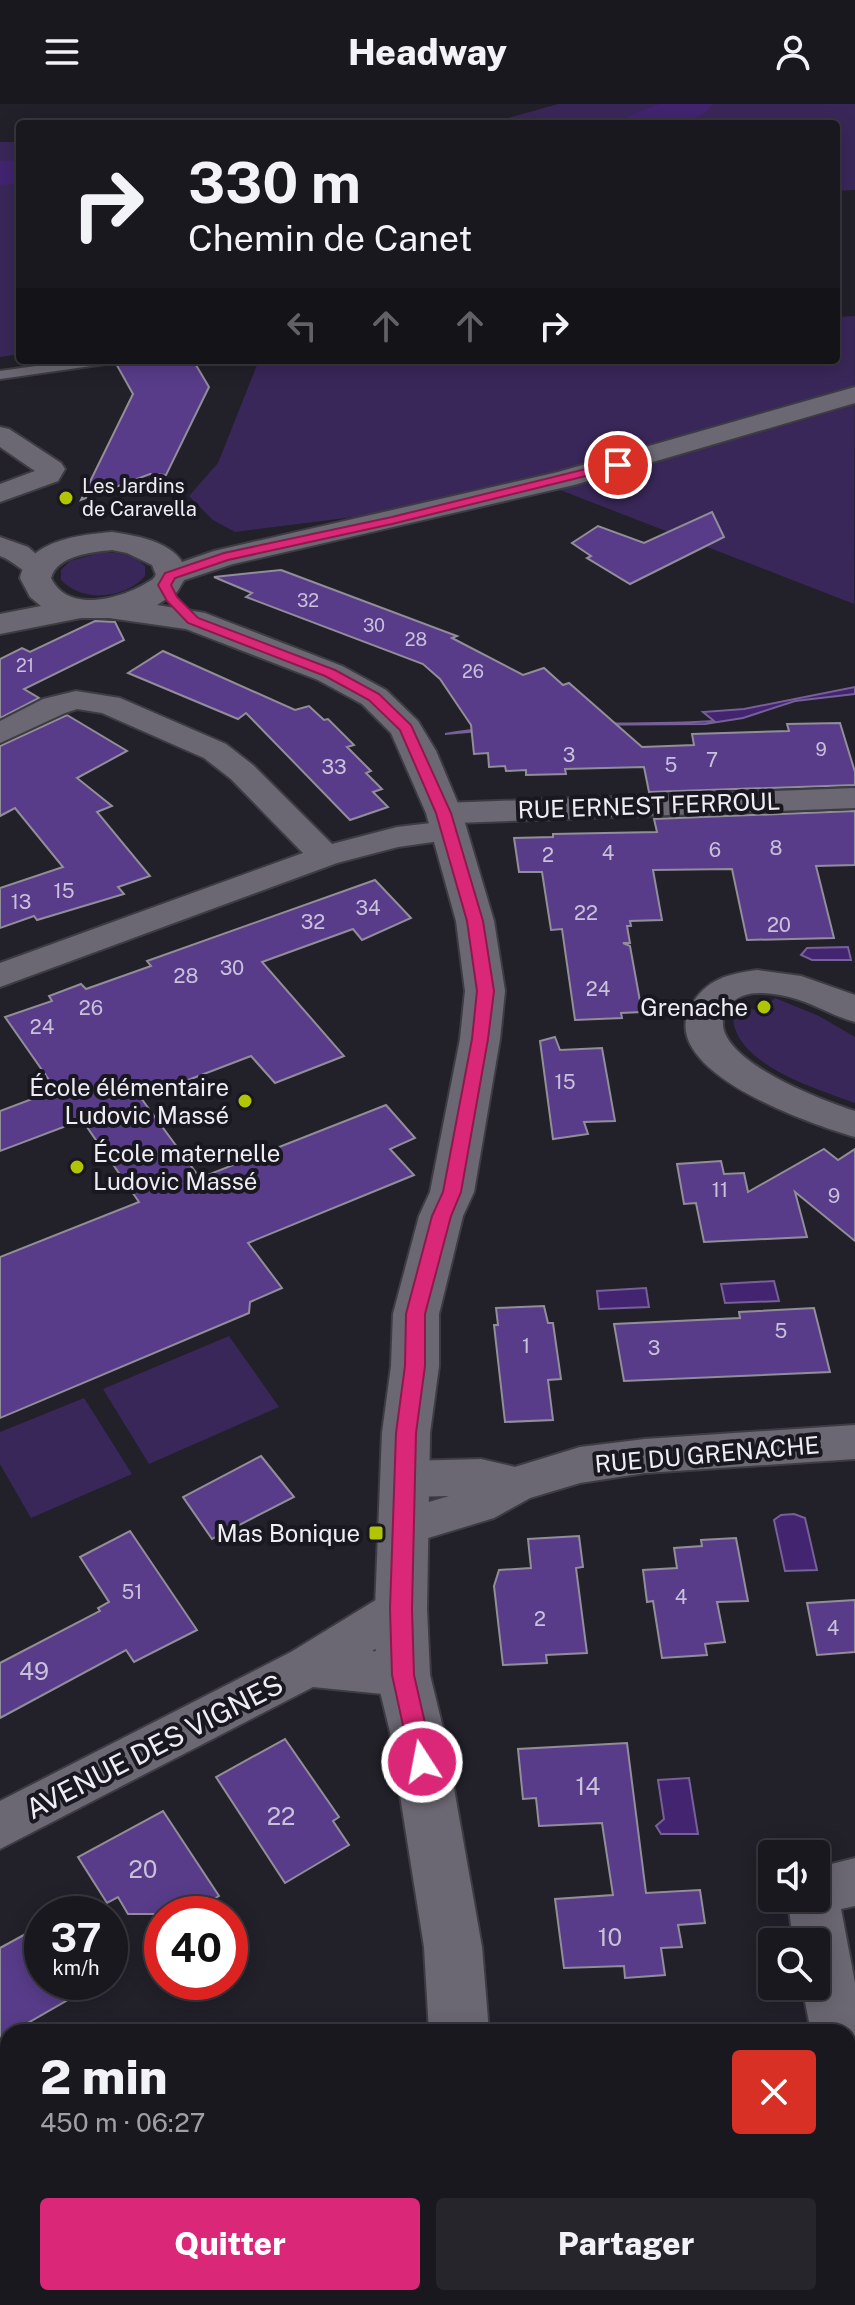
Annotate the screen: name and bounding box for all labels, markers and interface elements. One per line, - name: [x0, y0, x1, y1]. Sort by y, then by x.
- icon: menu: [40, 30, 84, 74]
- icon: person: [771, 30, 815, 74]
- text: Headway: [348, 31, 507, 73]
- text: 330 m: [188, 150, 361, 216]
- icon: right: [56, 152, 160, 256]
- text: Chemin de Canet: [188, 217, 472, 259]
- icon: left: [280, 304, 324, 348]
- icon: ahead: [364, 304, 408, 348]
- icon: ahead: [448, 304, 492, 348]
- icon: right: [532, 304, 576, 348]
- pin: [584, 431, 652, 499]
- icon: arrive: [596, 443, 640, 487]
- place label: Les Jardins de Caravella: [82, 474, 197, 521]
- marker: Les Jardins de Caravella: [57, 489, 75, 507]
- house number: 32: [297, 590, 319, 611]
- house number: 30: [363, 615, 385, 636]
- house number: 28: [405, 629, 427, 650]
- house number: 21: [16, 655, 34, 676]
- house number: 26: [462, 661, 484, 682]
- house number: 9: [815, 739, 827, 760]
- house number: 3: [563, 743, 575, 767]
- house number: 7: [706, 748, 718, 772]
- house number: 5: [665, 753, 677, 777]
- house number: 33: [321, 755, 347, 779]
- street label: RUE ERNEST FERROUL: [517, 786, 781, 824]
- house number: 8: [770, 836, 782, 860]
- house number: 6: [709, 838, 721, 862]
- house number: 4: [602, 841, 614, 865]
- house number: 2: [542, 843, 554, 867]
- house number: 15: [54, 879, 74, 903]
- house number: 13: [11, 890, 31, 914]
- house number: 34: [355, 896, 381, 920]
- house number: 22: [574, 901, 598, 925]
- house number: 32: [301, 910, 325, 934]
- house number: 20: [767, 913, 791, 937]
- house number: 30: [220, 956, 244, 980]
- house number: 28: [174, 964, 198, 988]
- house number: 24: [586, 977, 610, 1001]
- place label: Grenache: [640, 993, 748, 1021]
- house number: 26: [79, 996, 103, 1020]
- marker: Grenache: [755, 998, 773, 1016]
- house number: 24: [30, 1015, 54, 1039]
- house number: 15: [555, 1070, 575, 1094]
- place label: École élémentaire Ludovic Massé: [29, 1073, 229, 1129]
- marker: École élémentaire Ludovic Massé: [236, 1092, 254, 1110]
- place label: École maternelle Ludovic Massé: [93, 1139, 280, 1195]
- marker: École maternelle Ludovic Massé: [68, 1158, 86, 1176]
- house number: 11: [712, 1178, 728, 1202]
- house number: 9: [828, 1184, 840, 1208]
- house number: 5: [775, 1319, 787, 1343]
- house number: 1: [522, 1334, 530, 1358]
- house number: 3: [648, 1336, 660, 1360]
- street label: RUE DU GRENACHE: [593, 1430, 821, 1478]
- place label: Mas Bonique: [216, 1519, 360, 1547]
- marker: Mas Bonique: [367, 1524, 385, 1542]
- house number: 51: [122, 1580, 142, 1604]
- house number: 4: [675, 1585, 687, 1609]
- house number: 2: [534, 1607, 546, 1631]
- house number: 4: [827, 1616, 839, 1640]
- house number: 49: [19, 1657, 49, 1685]
- street label: AVENUE DES VIGNES: [20, 1667, 288, 1825]
- position arrow: [380, 1720, 464, 1804]
- house number: 14: [576, 1772, 600, 1800]
- house number: 22: [267, 1802, 295, 1830]
- map controls: [758, 1840, 830, 2000]
- button: sound: [758, 1840, 830, 1912]
- house number: 20: [129, 1855, 158, 1883]
- speed limit sign: 40: [144, 1896, 248, 2000]
- text: 37: [51, 1914, 101, 1961]
- house number: 10: [598, 1923, 622, 1951]
- button: search: [758, 1928, 830, 2000]
- text: km/h: [52, 1956, 100, 1980]
- text: 2 min: [40, 2048, 168, 2105]
- button: close: [732, 2050, 816, 2134]
- text: 450 m · 06:27: [40, 2107, 205, 2138]
- button: Quitter: [40, 2198, 420, 2290]
- button: Partager: [436, 2198, 816, 2290]

